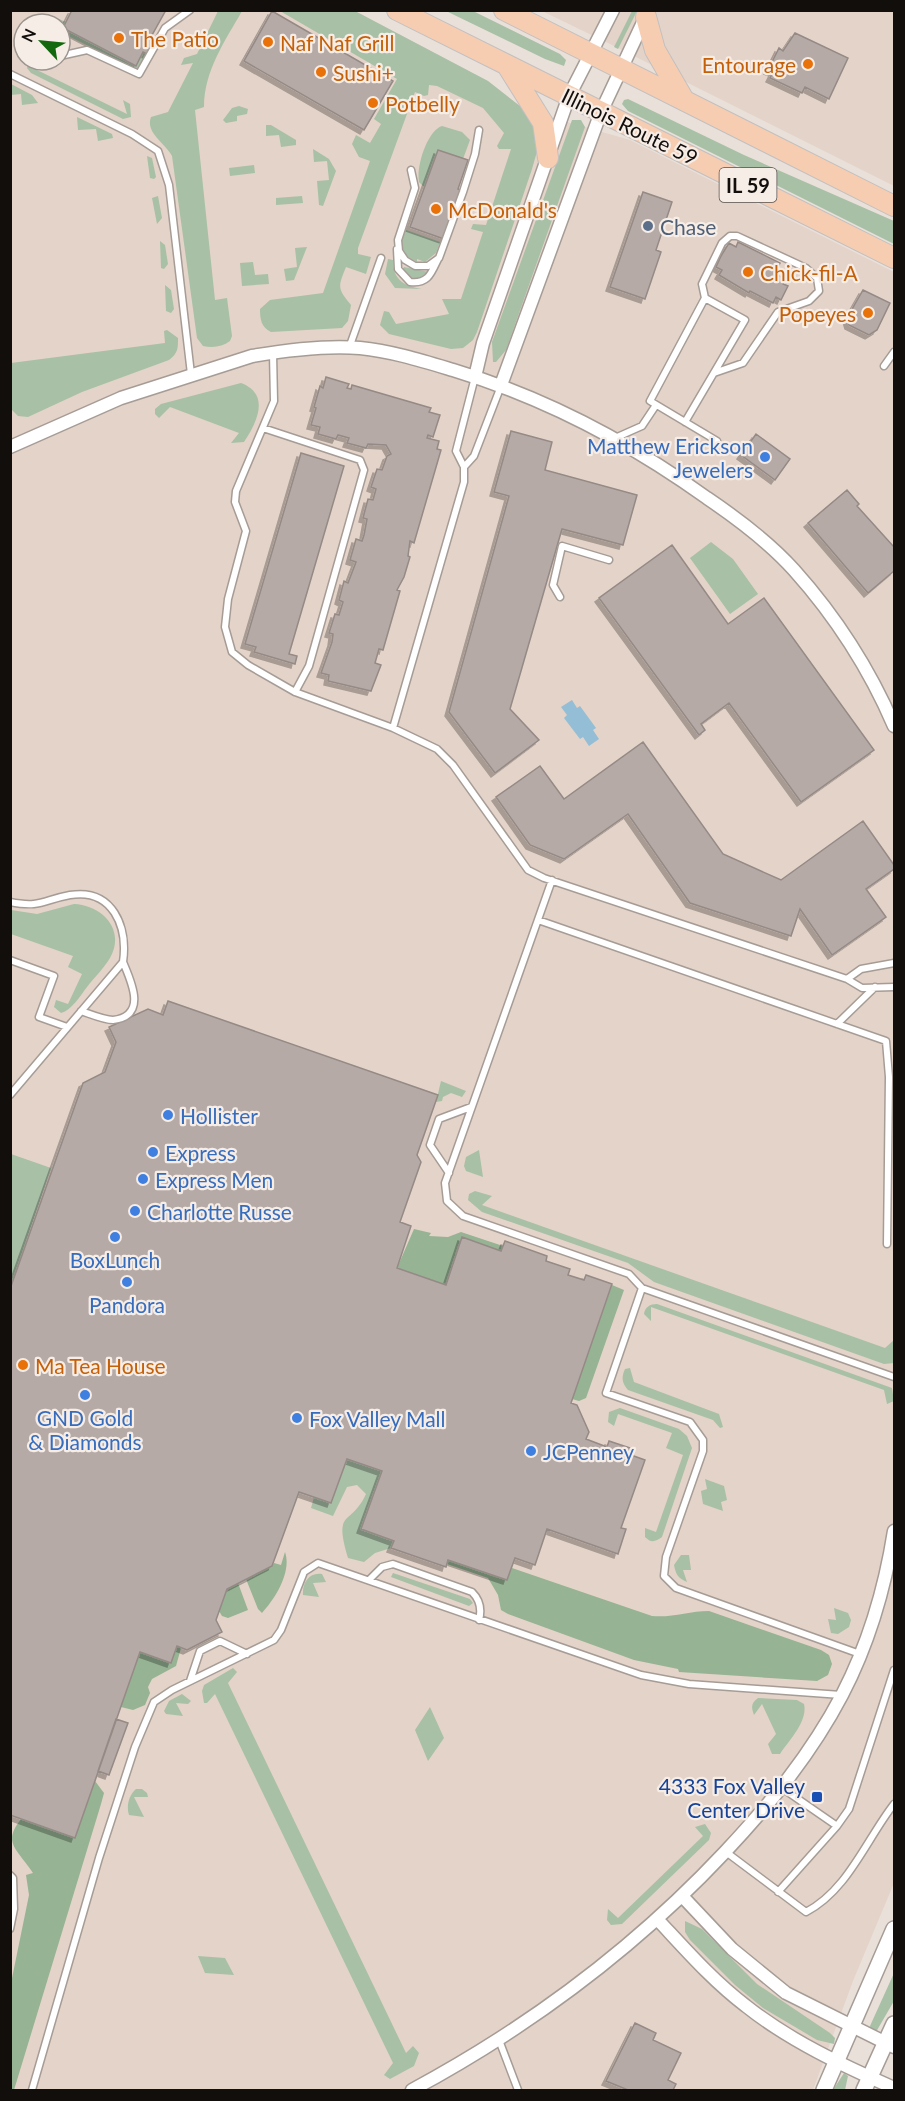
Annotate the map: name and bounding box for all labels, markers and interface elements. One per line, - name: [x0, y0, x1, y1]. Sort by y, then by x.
- north arrow: [12, 12, 72, 72]
- text: N: [17, 26, 39, 45]
- place label: The Patio: [131, 26, 219, 51]
- place label: Naf Naf Grill: [280, 30, 394, 55]
- marker: The Patio: [112, 31, 126, 45]
- marker: Naf Naf Grill: [261, 35, 275, 49]
- place label: Entourage: [702, 52, 796, 77]
- marker: Entourage: [801, 57, 815, 71]
- place label: Sushi+: [333, 60, 394, 85]
- marker: Sushi+: [314, 65, 328, 79]
- street label: Illinois Route 59: [558, 82, 702, 170]
- place label: Potbelly: [385, 91, 460, 116]
- marker: Potbelly: [366, 96, 380, 110]
- road number: IL 59: [720, 168, 777, 202]
- place label: McDonald's: [448, 197, 557, 222]
- marker: McDonald's: [429, 202, 443, 216]
- place label: Chase: [660, 214, 716, 239]
- marker: Chase: [641, 219, 655, 233]
- place label: Chick-fil-A: [760, 260, 859, 285]
- marker: Chick-fil-A: [741, 265, 755, 279]
- place label: Popeyes: [779, 301, 856, 326]
- marker: Popeyes: [861, 306, 875, 320]
- place label: Matthew Erickson Jewelers: [587, 433, 753, 482]
- marker: Matthew Erickson Jewelers: [758, 450, 772, 464]
- place label: Hollister: [180, 1103, 258, 1128]
- marker: Hollister: [161, 1108, 175, 1122]
- place label: Express: [165, 1140, 236, 1165]
- marker: Express: [146, 1145, 160, 1159]
- place label: Express Men: [155, 1167, 273, 1192]
- marker: Express Men: [136, 1172, 150, 1186]
- place label: Charlotte Russe: [147, 1199, 292, 1224]
- marker: Charlotte Russe: [128, 1204, 142, 1218]
- marker: BoxLunch: [108, 1230, 122, 1244]
- place label: BoxLunch: [70, 1247, 160, 1272]
- marker: Pandora: [120, 1275, 134, 1289]
- place label: Pandora: [89, 1292, 165, 1317]
- place label: Ma Tea House: [35, 1353, 166, 1378]
- marker: Ma Tea House: [16, 1358, 30, 1372]
- marker: GND Gold & Diamonds: [78, 1388, 92, 1402]
- place label: GND Gold & Diamonds: [28, 1405, 142, 1454]
- place label: Fox Valley Mall: [309, 1406, 446, 1431]
- marker: Fox Valley Mall: [290, 1411, 304, 1425]
- place label: JCPenney: [543, 1439, 634, 1464]
- marker: JCPenney: [524, 1444, 538, 1458]
- place label: 4333 Fox Valley Center Drive: [659, 1773, 805, 1822]
- marker: 4333 Fox Valley Center Drive: [810, 1790, 824, 1804]

